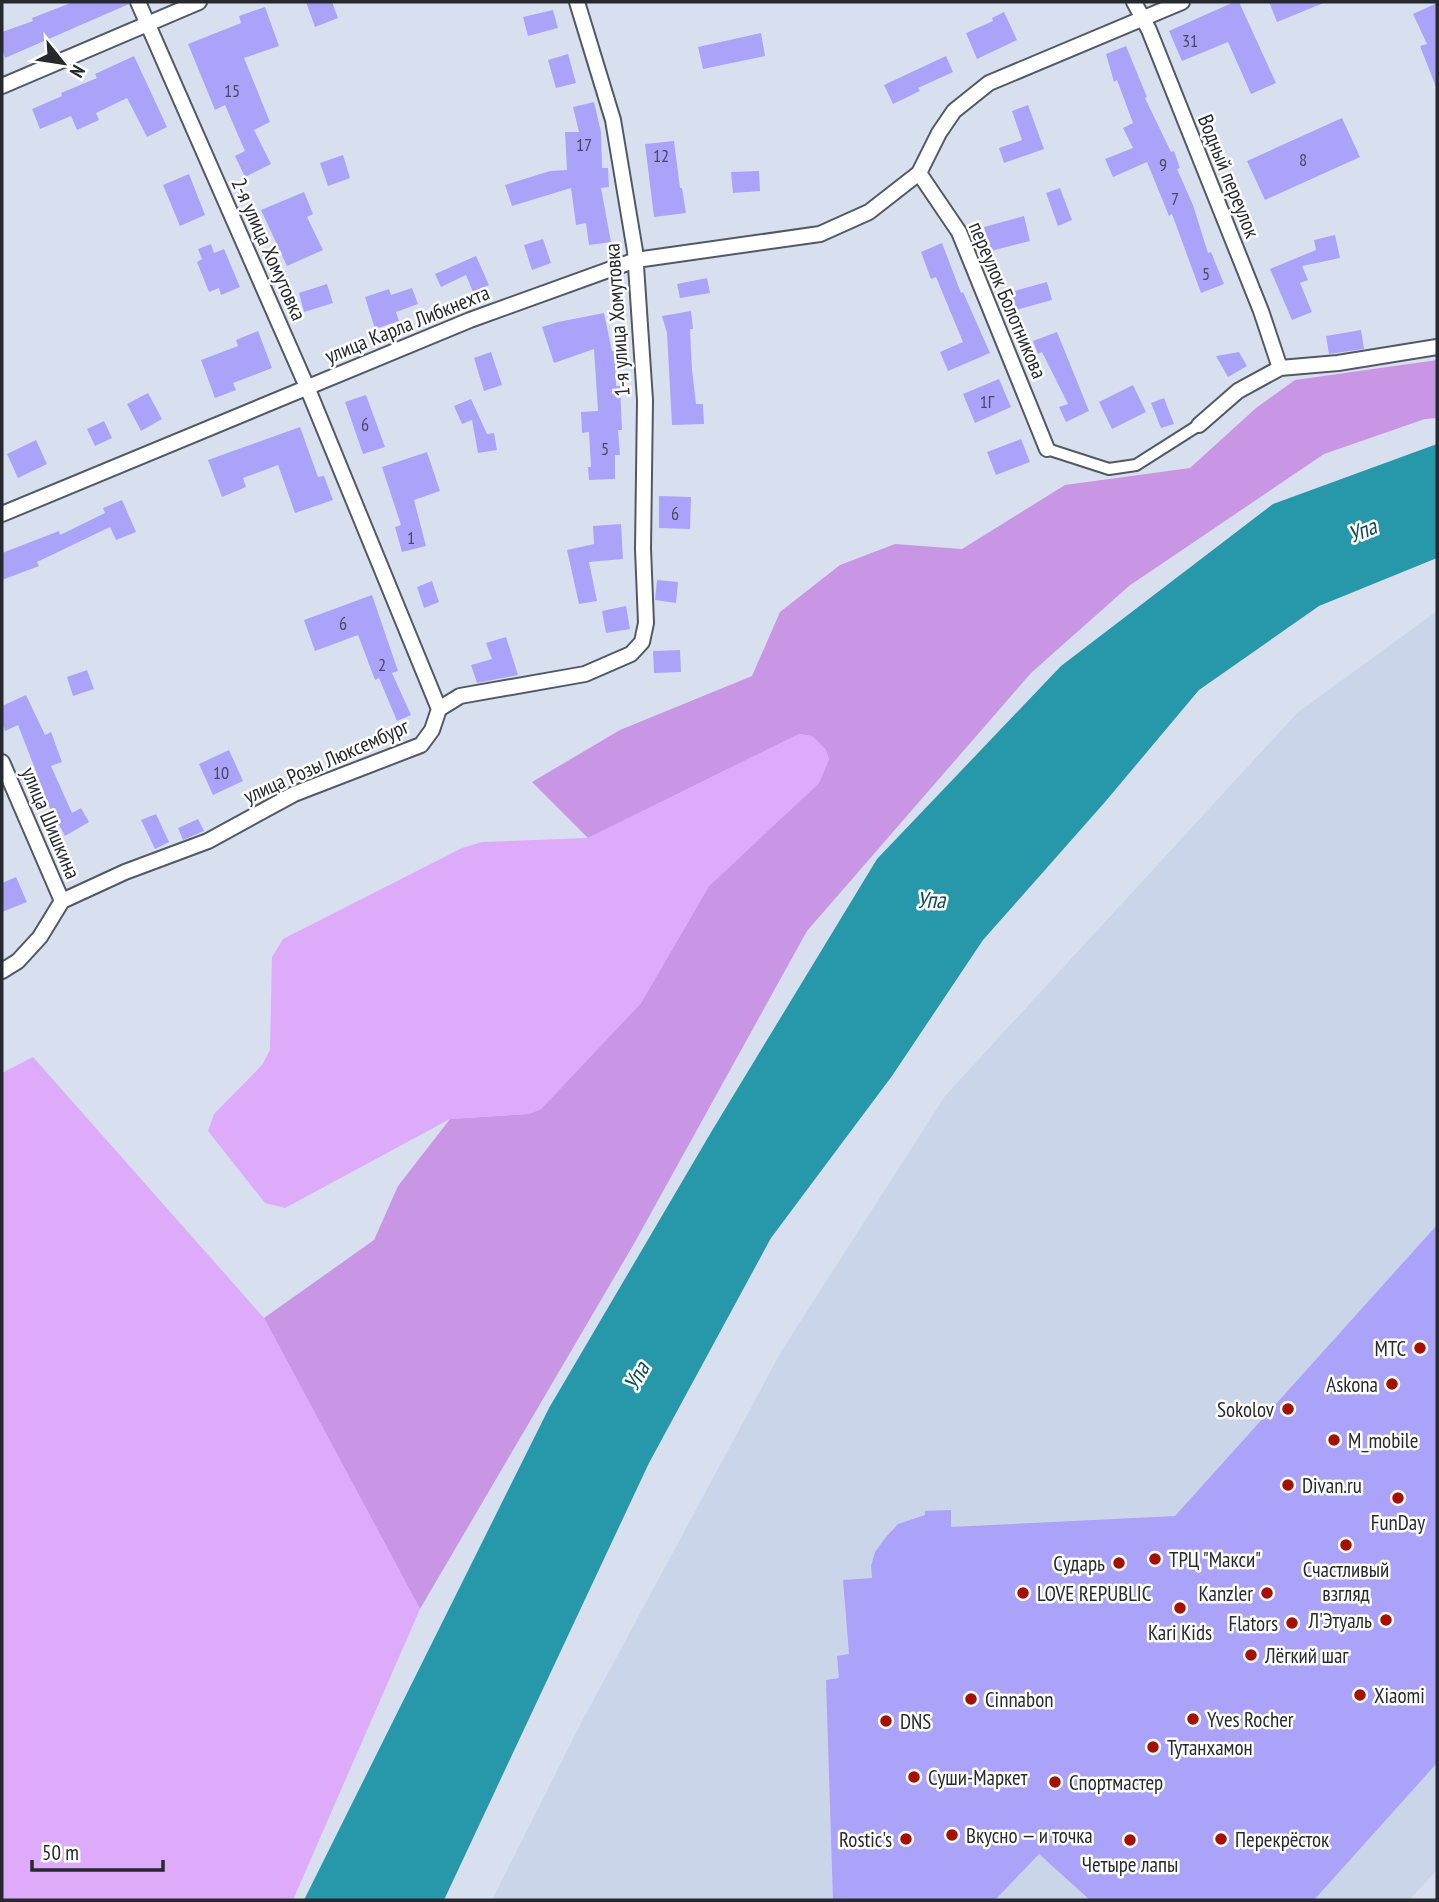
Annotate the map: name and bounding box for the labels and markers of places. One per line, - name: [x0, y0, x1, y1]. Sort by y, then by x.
- place label: МТС: [1374, 1335, 1406, 1362]
- marker: МТС: [1412, 1340, 1428, 1356]
- place label: Askona: [1326, 1371, 1378, 1398]
- marker: Askona: [1384, 1376, 1400, 1392]
- place label: Sokolov: [1217, 1396, 1275, 1423]
- marker: Sokolov: [1280, 1401, 1296, 1417]
- place label: M_mobile: [1348, 1427, 1418, 1454]
- marker: M_mobile: [1326, 1432, 1342, 1448]
- place label: Divan.ru: [1302, 1472, 1362, 1499]
- marker: Divan.ru: [1280, 1477, 1296, 1493]
- marker: FunDay: [1390, 1490, 1406, 1506]
- place label: FunDay: [1371, 1509, 1425, 1536]
- marker: Счастливый взгляд: [1338, 1537, 1354, 1553]
- place label: ТРЦ "Макси": [1169, 1546, 1261, 1573]
- place label: Сударь: [1053, 1550, 1105, 1577]
- marker: ТРЦ "Макси": [1147, 1551, 1163, 1567]
- marker: Сударь: [1111, 1555, 1127, 1571]
- place label: Счастливый взгляд: [1303, 1556, 1389, 1607]
- place label: LOVE REPUBLIC: [1037, 1580, 1152, 1607]
- place label: Kanzler: [1199, 1580, 1253, 1607]
- marker: LOVE REPUBLIC: [1015, 1585, 1031, 1601]
- marker: Kanzler: [1259, 1585, 1275, 1601]
- marker: Kari Kids: [1172, 1600, 1188, 1616]
- place label: Л'Этуаль: [1307, 1607, 1372, 1634]
- place label: Flators: [1229, 1610, 1278, 1637]
- marker: Л'Этуаль: [1378, 1612, 1394, 1628]
- marker: Flators: [1284, 1615, 1300, 1631]
- place label: Kari Kids: [1148, 1619, 1212, 1646]
- place label: Лёгкий шаг: [1264, 1642, 1349, 1669]
- marker: Лёгкий шаг: [1243, 1647, 1259, 1663]
- place label: Xiaomi: [1374, 1682, 1425, 1709]
- place label: Cinnabon: [985, 1686, 1053, 1713]
- marker: Xiaomi: [1352, 1687, 1368, 1703]
- marker: Cinnabon: [963, 1691, 979, 1707]
- place label: Yves Rocher: [1207, 1706, 1294, 1733]
- place label: DNS: [900, 1708, 931, 1735]
- marker: Yves Rocher: [1185, 1711, 1201, 1727]
- marker: DNS: [878, 1713, 894, 1729]
- place label: Тутанхамон: [1167, 1734, 1253, 1761]
- marker: Тутанхамон: [1145, 1739, 1161, 1755]
- place label: Суши-Маркет: [928, 1764, 1028, 1791]
- marker: Суши-Маркет: [906, 1769, 922, 1785]
- place label: Спортмастер: [1069, 1769, 1163, 1796]
- marker: Спортмастер: [1047, 1774, 1063, 1790]
- place label: Вкусно — и точка: [966, 1822, 1093, 1849]
- place label: Rostic's: [839, 1826, 892, 1853]
- place label: Перекрёсток: [1235, 1826, 1329, 1853]
- marker: Вкусно — и точка: [944, 1827, 960, 1843]
- marker: Rostic's: [898, 1831, 914, 1847]
- marker: Перекрёсток: [1213, 1831, 1229, 1847]
- marker: Четыре лапы: [1122, 1832, 1138, 1848]
- place label: Четыре лапы: [1082, 1851, 1178, 1878]

